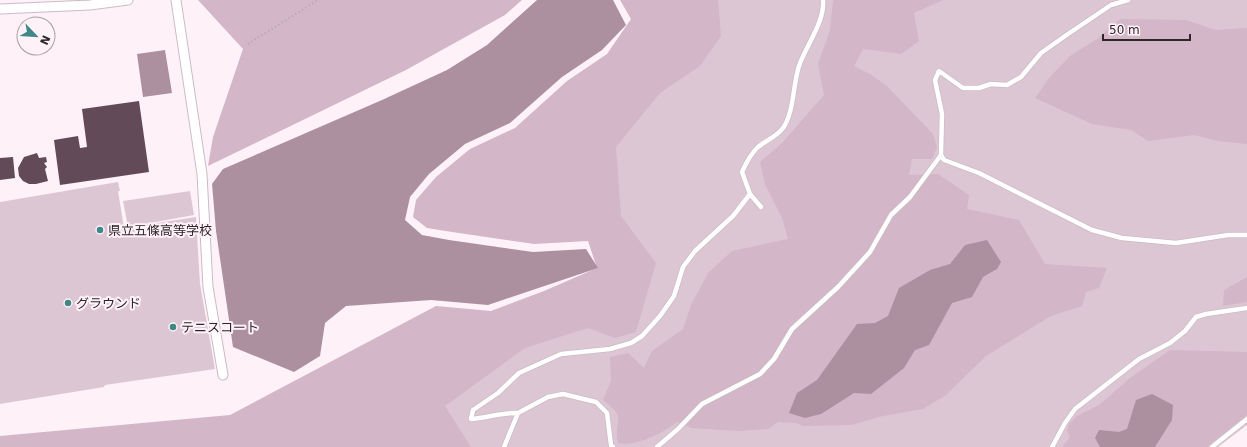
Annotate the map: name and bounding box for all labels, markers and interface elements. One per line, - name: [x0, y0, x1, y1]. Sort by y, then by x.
- north arrow: [16, 16, 56, 56]
- scale bar: [1103, 16, 1190, 42]
- text: 50 m: [1109, 23, 1140, 37]
- text: N: [37, 33, 52, 47]
- place label: 県立五條高等学校: [108, 223, 212, 238]
- marker: 県立五條高等学校: [95, 225, 105, 235]
- place label: グラウンド: [76, 296, 141, 311]
- marker: グラウンド: [63, 298, 73, 308]
- place label: テニスコート: [181, 320, 259, 335]
- marker: テニスコート: [168, 322, 178, 332]

